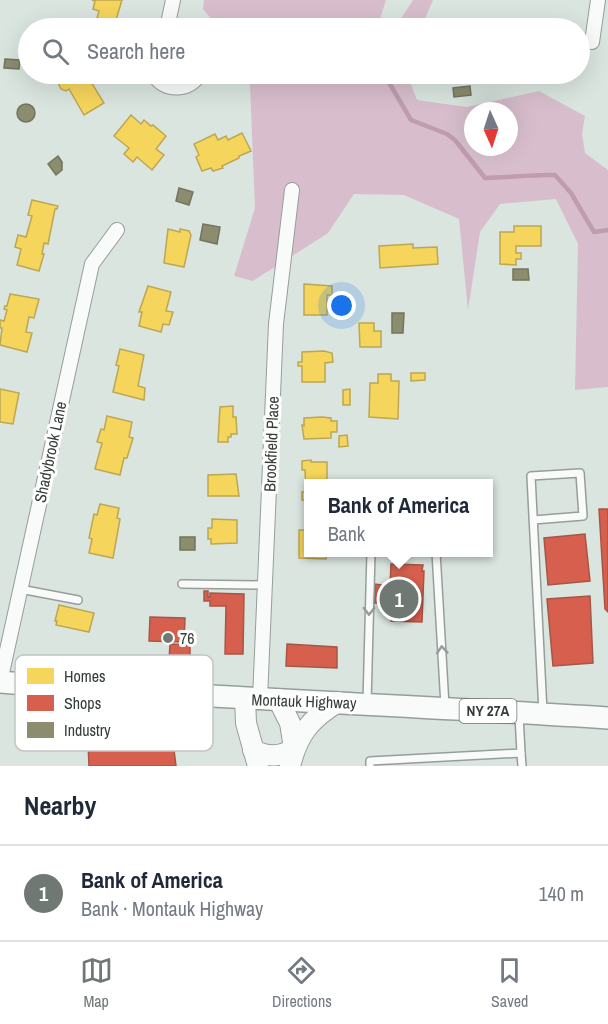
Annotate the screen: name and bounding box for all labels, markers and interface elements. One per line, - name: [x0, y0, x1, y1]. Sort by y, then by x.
- search box: [18, 18, 590, 84]
- icon: search: [39, 35, 72, 68]
- text: Search here: [87, 36, 185, 66]
- north arrow: [464, 102, 518, 156]
- your location: [327, 291, 356, 320]
- street label: Brookfield Place: [258, 396, 284, 492]
- street label: Shadybrook Lane: [29, 399, 71, 505]
- popup: [304, 479, 493, 557]
- text: Bank of America: [328, 490, 469, 520]
- text: Bank: [328, 520, 365, 547]
- pin: 1: [380, 576, 418, 622]
- one-way arrow: [363, 606, 376, 615]
- place label: 76: [180, 627, 195, 649]
- marker: 76: [161, 631, 175, 645]
- one-way arrow: [436, 645, 449, 655]
- legend: [15, 655, 213, 751]
- text: Homes: [64, 665, 106, 687]
- street label: Montauk Highway: [251, 688, 357, 714]
- text: Shops: [64, 692, 101, 714]
- road number: NY 27A: [460, 699, 516, 723]
- text: Industry: [64, 719, 111, 741]
- text: Nearby: [24, 788, 96, 823]
- text: Bank of America: [81, 865, 223, 895]
- text: 1: [39, 880, 48, 907]
- text: 140 m: [538, 880, 584, 907]
- text: Bank · Montauk Highway: [81, 895, 263, 922]
- tab: Map: [80, 954, 113, 1012]
- tab: Directions: [272, 954, 332, 1012]
- tab: Saved: [491, 954, 528, 1012]

